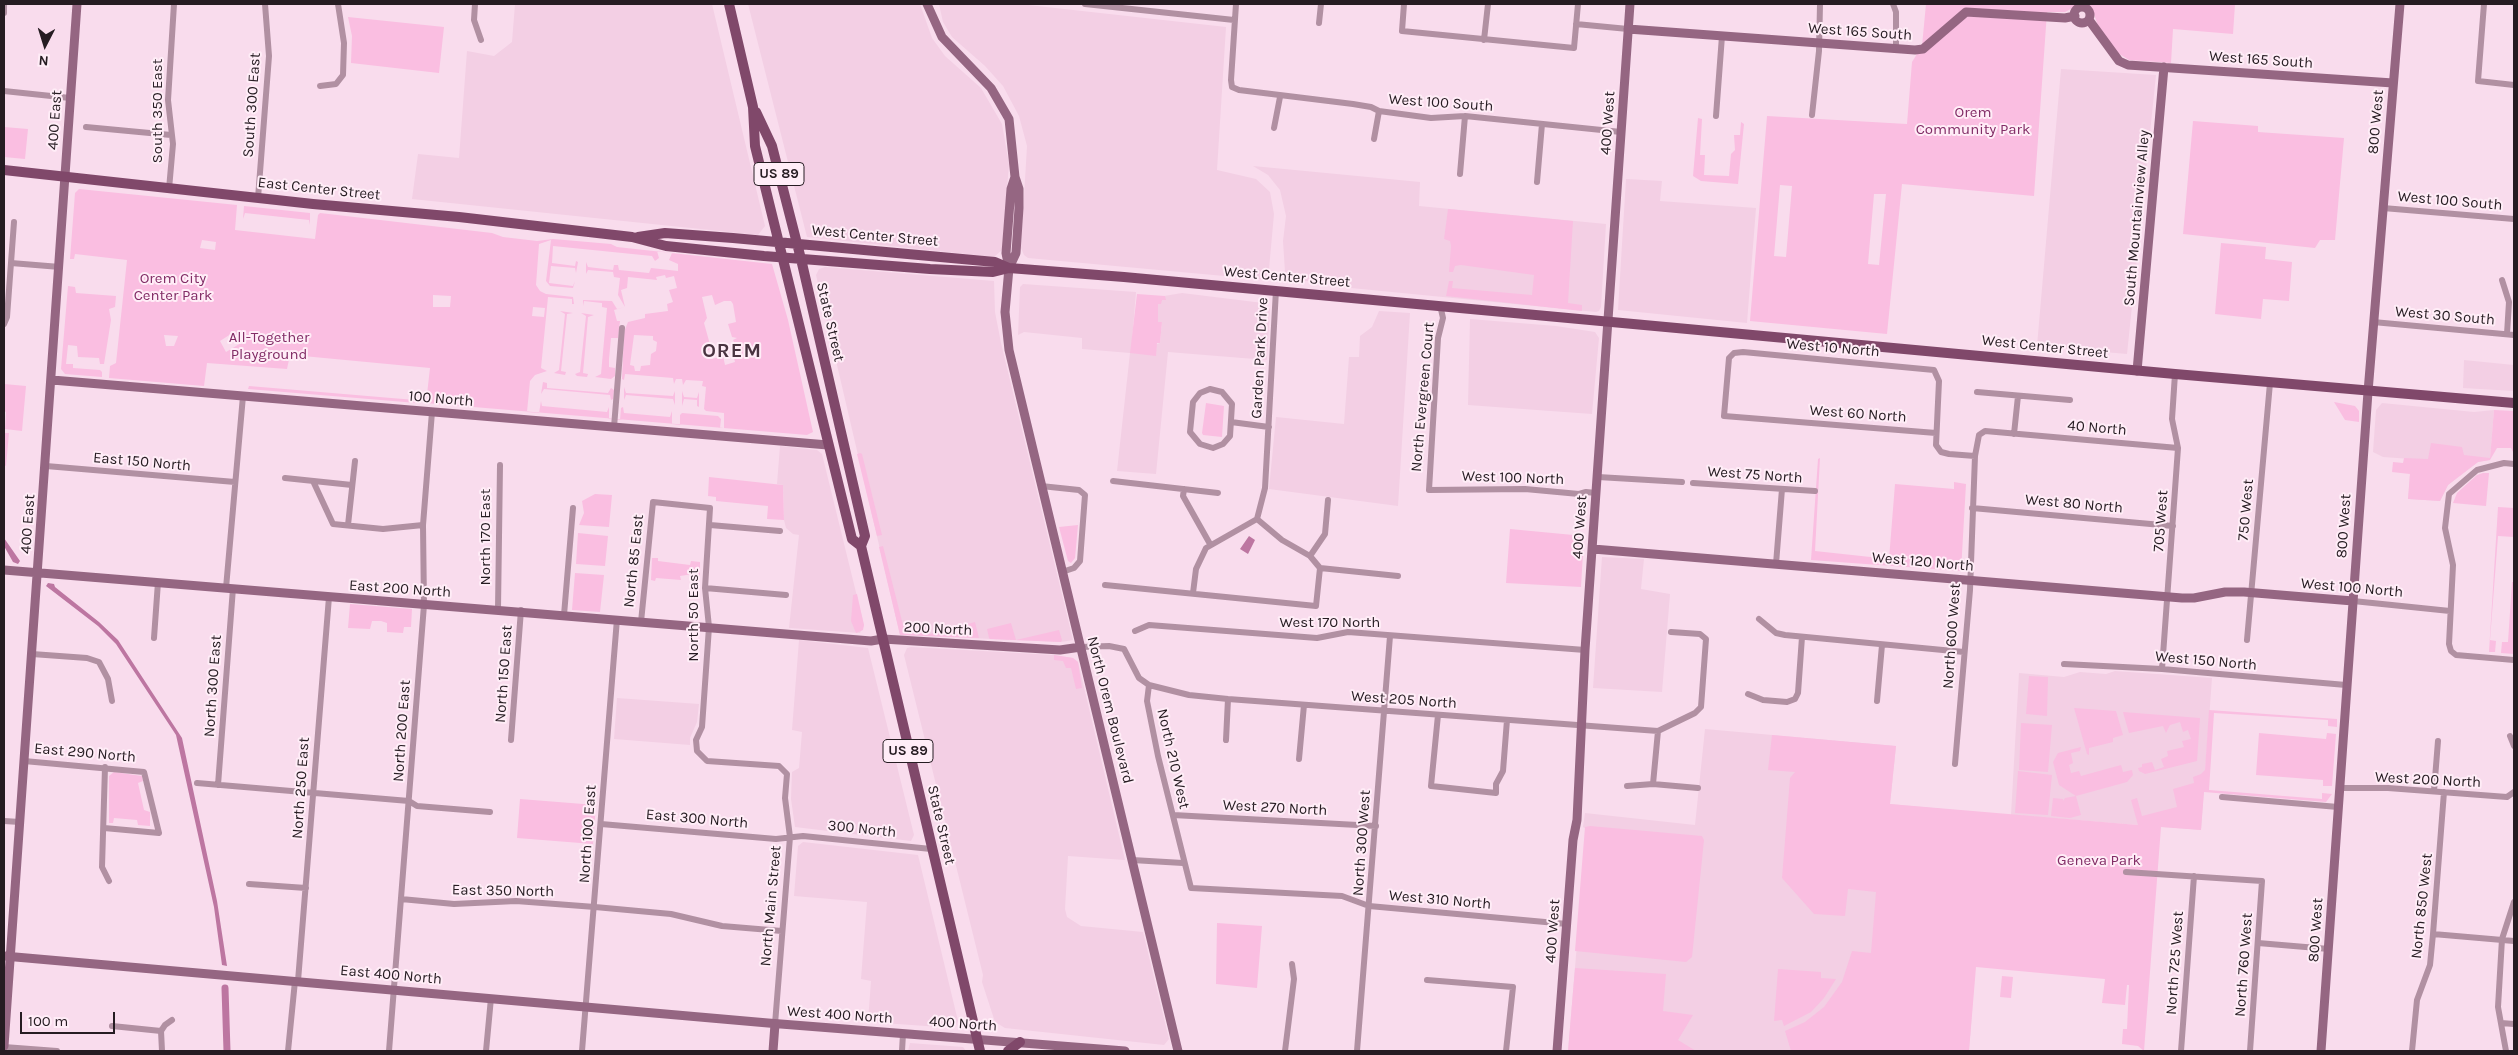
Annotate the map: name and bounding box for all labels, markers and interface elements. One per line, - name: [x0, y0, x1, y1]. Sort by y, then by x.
- street label: West 165 South: [1807, 19, 1913, 45]
- north arrow: [20, 20, 70, 70]
- street label: West 165 South: [2208, 47, 2314, 73]
- text: N: [38, 52, 49, 69]
- street label: South 300 East: [239, 52, 265, 158]
- street label: South 350 East: [149, 59, 167, 163]
- street label: 400 East: [44, 89, 66, 151]
- street label: 800 West: [2364, 89, 2388, 155]
- street label: West 100 South: [1388, 90, 1494, 116]
- street label: 400 West: [1597, 91, 1619, 155]
- park label: Orem Community Park: [1916, 104, 2030, 139]
- street label: South Mountainview Alley: [2120, 129, 2154, 307]
- road number: US 89: [754, 162, 804, 185]
- street label: East Center Street: [257, 174, 381, 204]
- street label: West 100 South: [2397, 187, 2503, 215]
- street label: West Center Street: [811, 221, 939, 251]
- street label: West Center Street: [1223, 262, 1351, 292]
- park label: Orem City Center Park: [134, 270, 212, 305]
- street label: State Street: [812, 280, 848, 364]
- street label: Garden Park Drive: [1248, 297, 1272, 419]
- street label: West 30 South: [2394, 303, 2496, 329]
- street label: North Evergreen Court: [1407, 321, 1439, 473]
- park label: All-Together Playground: [229, 329, 309, 364]
- street label: West Center Street: [1981, 331, 2109, 363]
- street label: West 10 North: [1786, 335, 1880, 361]
- district label: OREM: [702, 339, 762, 363]
- street label: 100 North: [408, 387, 474, 411]
- street label: West 60 North: [1809, 402, 1907, 426]
- street label: 40 North: [2067, 416, 2127, 440]
- street label: East 150 North: [92, 449, 192, 475]
- street label: West 75 North: [1707, 463, 1803, 487]
- street label: West 100 North: [1461, 467, 1565, 489]
- street label: 750 West: [2234, 478, 2258, 542]
- street label: North 170 East: [477, 489, 495, 585]
- street label: 705 West: [2150, 489, 2172, 553]
- street label: West 80 North: [2024, 491, 2124, 517]
- street label: 400 East: [17, 493, 39, 555]
- street label: 800 West: [2333, 493, 2355, 559]
- street label: 400 West: [1569, 495, 1591, 559]
- street label: North 85 East: [620, 514, 648, 608]
- street label: West 120 North: [1871, 549, 1975, 575]
- street label: North 50 East: [685, 568, 703, 662]
- street label: West 100 North: [2300, 575, 2404, 601]
- street label: East 200 North: [348, 576, 452, 602]
- street label: North 600 West: [1939, 582, 1965, 690]
- street label: West 170 North: [1280, 614, 1380, 632]
- street label: 200 North: [903, 618, 973, 640]
- street label: North 150 East: [492, 624, 516, 724]
- street label: North 300 East: [200, 634, 226, 738]
- street label: North Orem Boulevard: [1083, 634, 1137, 786]
- street label: West 150 North: [2154, 648, 2258, 674]
- street label: North 200 East: [389, 679, 415, 783]
- street label: West 205 North: [1351, 687, 1457, 713]
- street label: North 210 West: [1153, 707, 1193, 811]
- street label: North 250 East: [288, 737, 314, 839]
- road number: US 89: [883, 739, 933, 762]
- street label: East 290 North: [33, 740, 137, 766]
- street label: West 200 North: [2374, 768, 2482, 792]
- street label: State Street: [923, 783, 959, 867]
- street label: North 100 East: [576, 784, 600, 884]
- street label: North 300 West: [1349, 789, 1375, 897]
- street label: West 270 North: [1222, 796, 1328, 820]
- street label: East 300 North: [645, 806, 749, 832]
- street label: 300 North: [827, 816, 897, 842]
- street label: North Main Street: [757, 845, 785, 967]
- park label: Geneva Park: [2057, 852, 2141, 870]
- street label: North 850 West: [2407, 852, 2437, 960]
- street label: East 350 North: [452, 881, 554, 901]
- street label: West 310 North: [1388, 887, 1492, 913]
- street label: 800 West: [2305, 897, 2327, 963]
- street label: 400 West: [1542, 899, 1564, 963]
- street label: North 725 West: [2162, 910, 2188, 1016]
- street label: North 760 West: [2231, 912, 2257, 1018]
- street label: East 400 North: [339, 962, 443, 988]
- scale bar: [22, 1002, 118, 1034]
- street label: West 400 North: [786, 1002, 894, 1028]
- text: 100 m: [28, 1012, 68, 1030]
- street label: 400 North: [928, 1013, 998, 1035]

